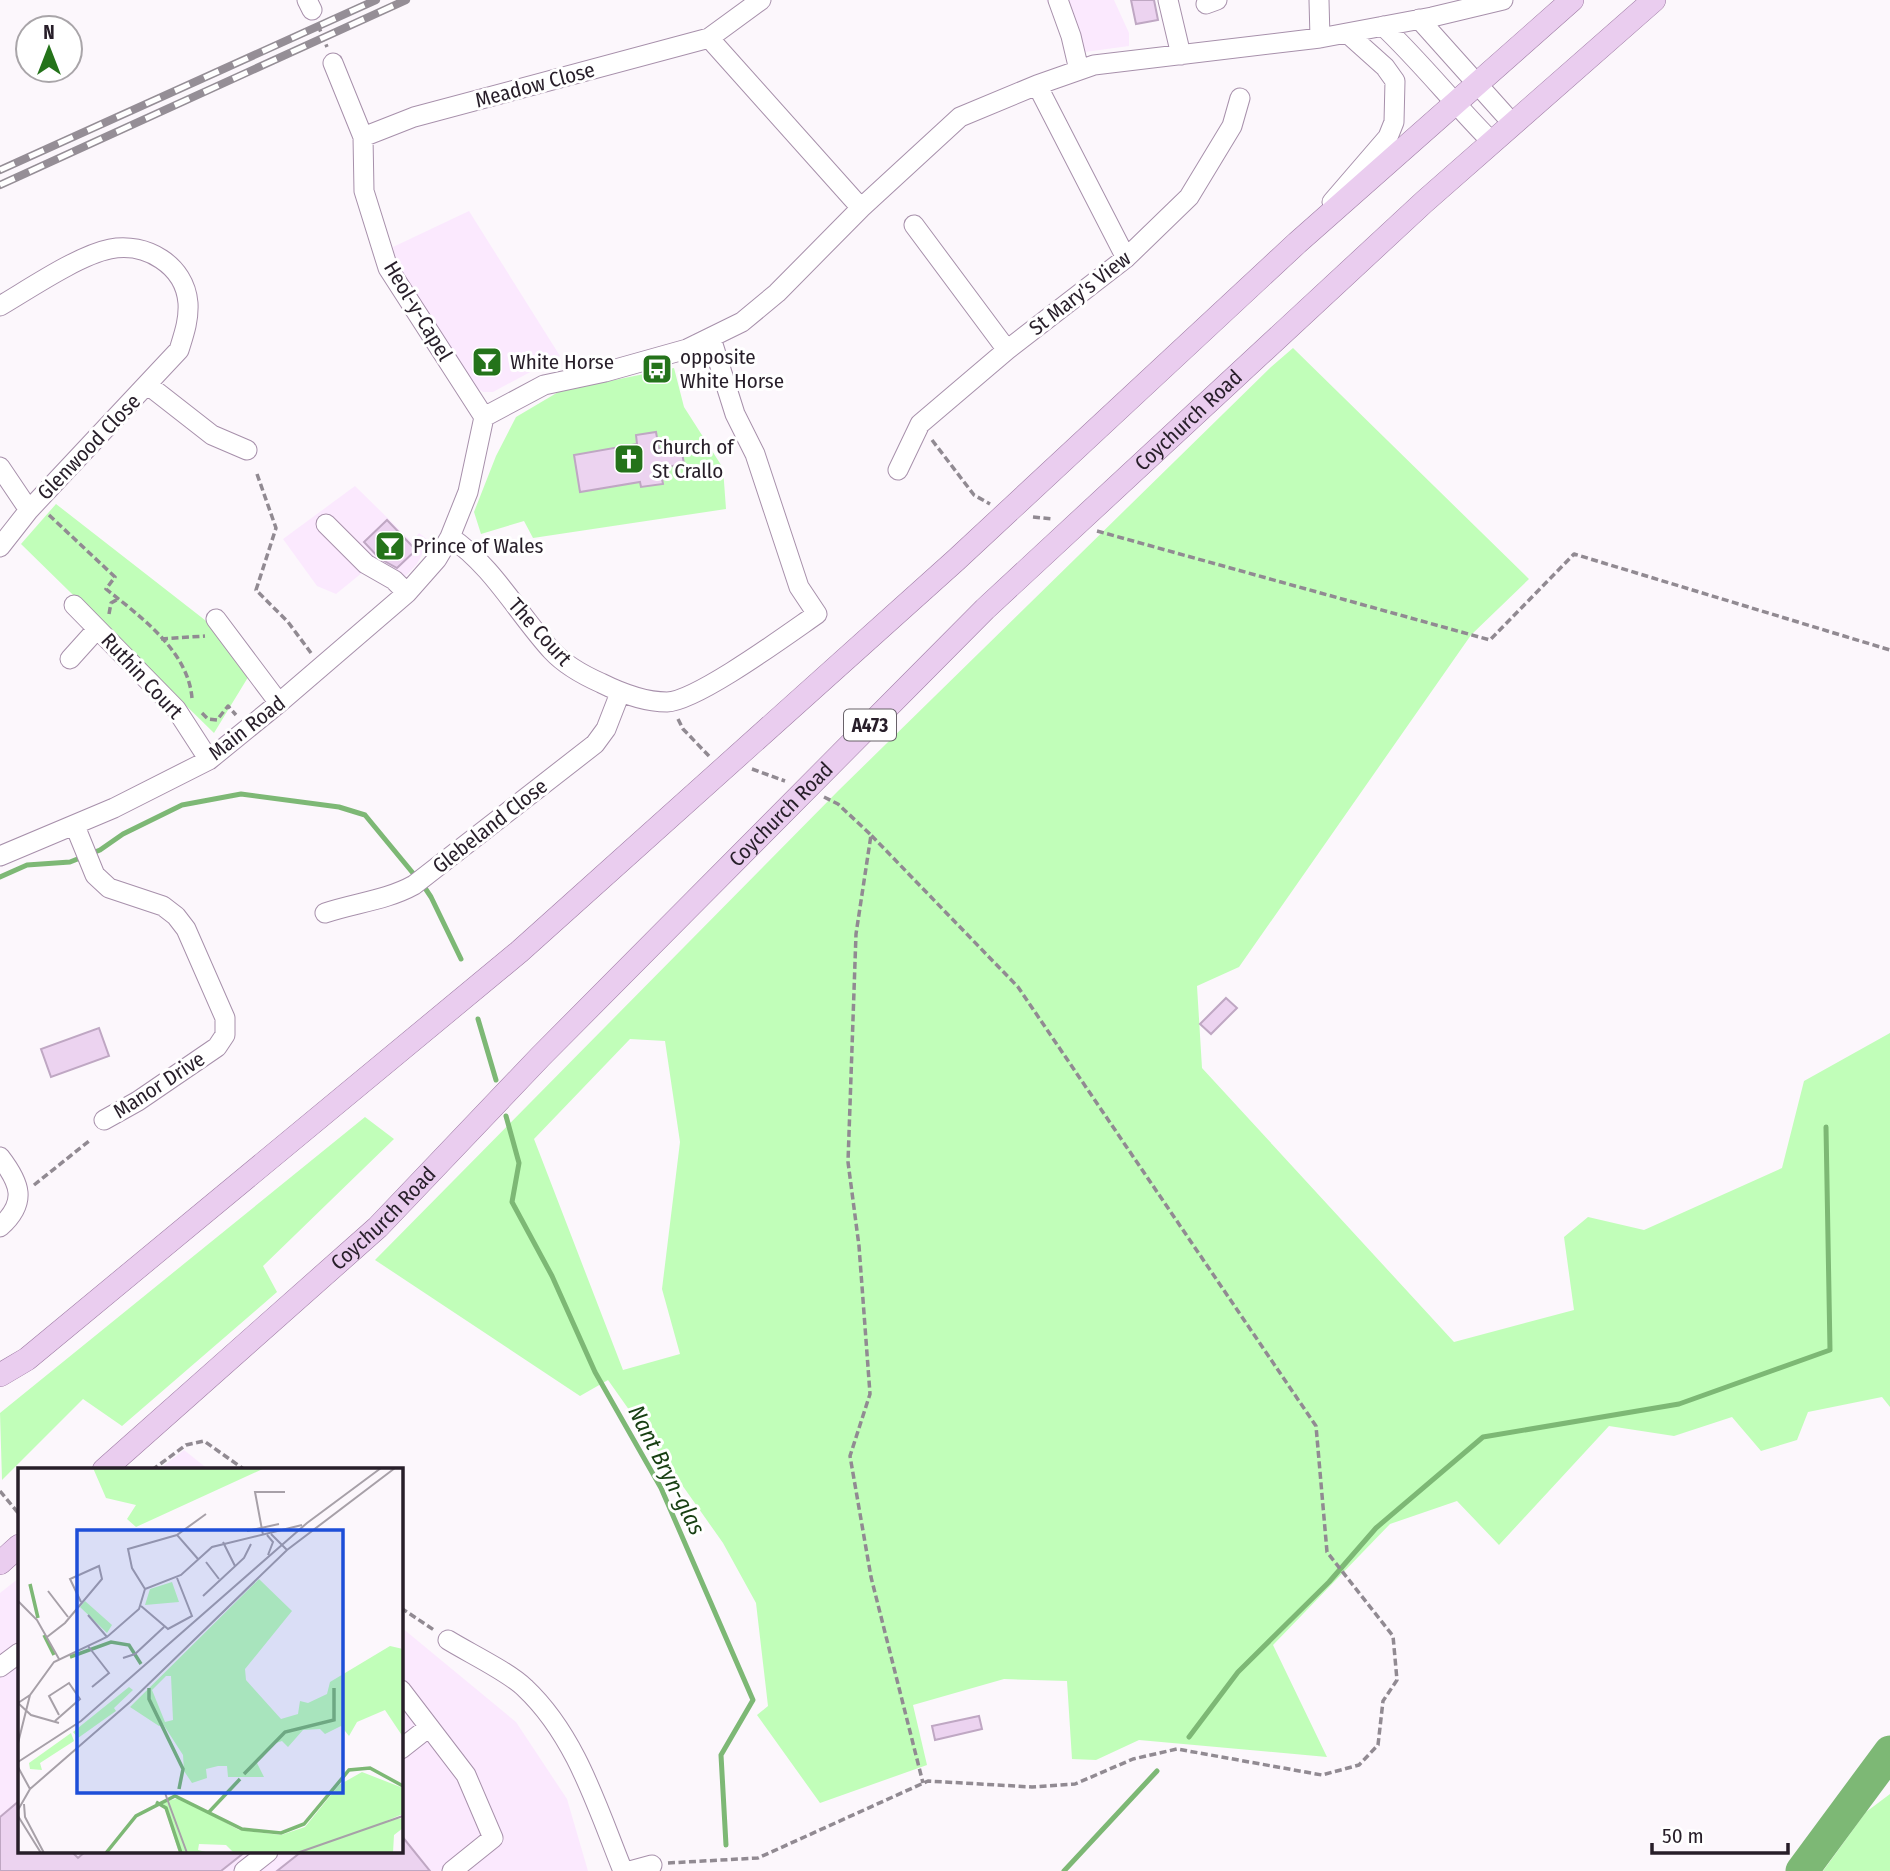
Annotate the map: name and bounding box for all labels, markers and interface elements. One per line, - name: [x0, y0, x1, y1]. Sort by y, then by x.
- north arrow: [14, 14, 84, 84]
- text: N: [43, 21, 55, 44]
- street label: Meadow Close: [472, 57, 598, 113]
- street label: St Mary's View: [1024, 245, 1136, 341]
- street label: Heol-y-Capel: [378, 256, 458, 366]
- place label: opposite White Horse: [680, 344, 784, 394]
- bar icon: White Horse: [470, 345, 504, 379]
- place label: White Horse: [510, 349, 614, 375]
- bus stop icon: opposite White Horse: [640, 352, 674, 386]
- street label: Coychurch Road: [1129, 364, 1248, 476]
- street label: Glenwood Close: [32, 389, 146, 505]
- place label: Church of St Crallo: [652, 434, 735, 484]
- church icon: Church of St Crallo: [612, 442, 646, 476]
- bar icon: Prince of Wales: [373, 529, 407, 563]
- place label: Prince of Wales: [413, 533, 544, 559]
- street label: The Court: [503, 593, 577, 671]
- street label: Ruthin Court: [96, 628, 188, 724]
- street label: Main Road: [204, 690, 290, 766]
- road number: A473: [844, 710, 896, 740]
- street label: Coychurch Road: [724, 757, 838, 872]
- street label: Glebeland Close: [427, 773, 553, 879]
- street label: Manor Drive: [108, 1046, 210, 1124]
- street label: Coychurch Road: [325, 1161, 441, 1276]
- water label: Nant Bryn-glas: [622, 1401, 712, 1540]
- inset map: [18, 1468, 402, 1854]
- scale bar: [1652, 1812, 1788, 1856]
- text: 50 m: [1662, 1823, 1704, 1849]

